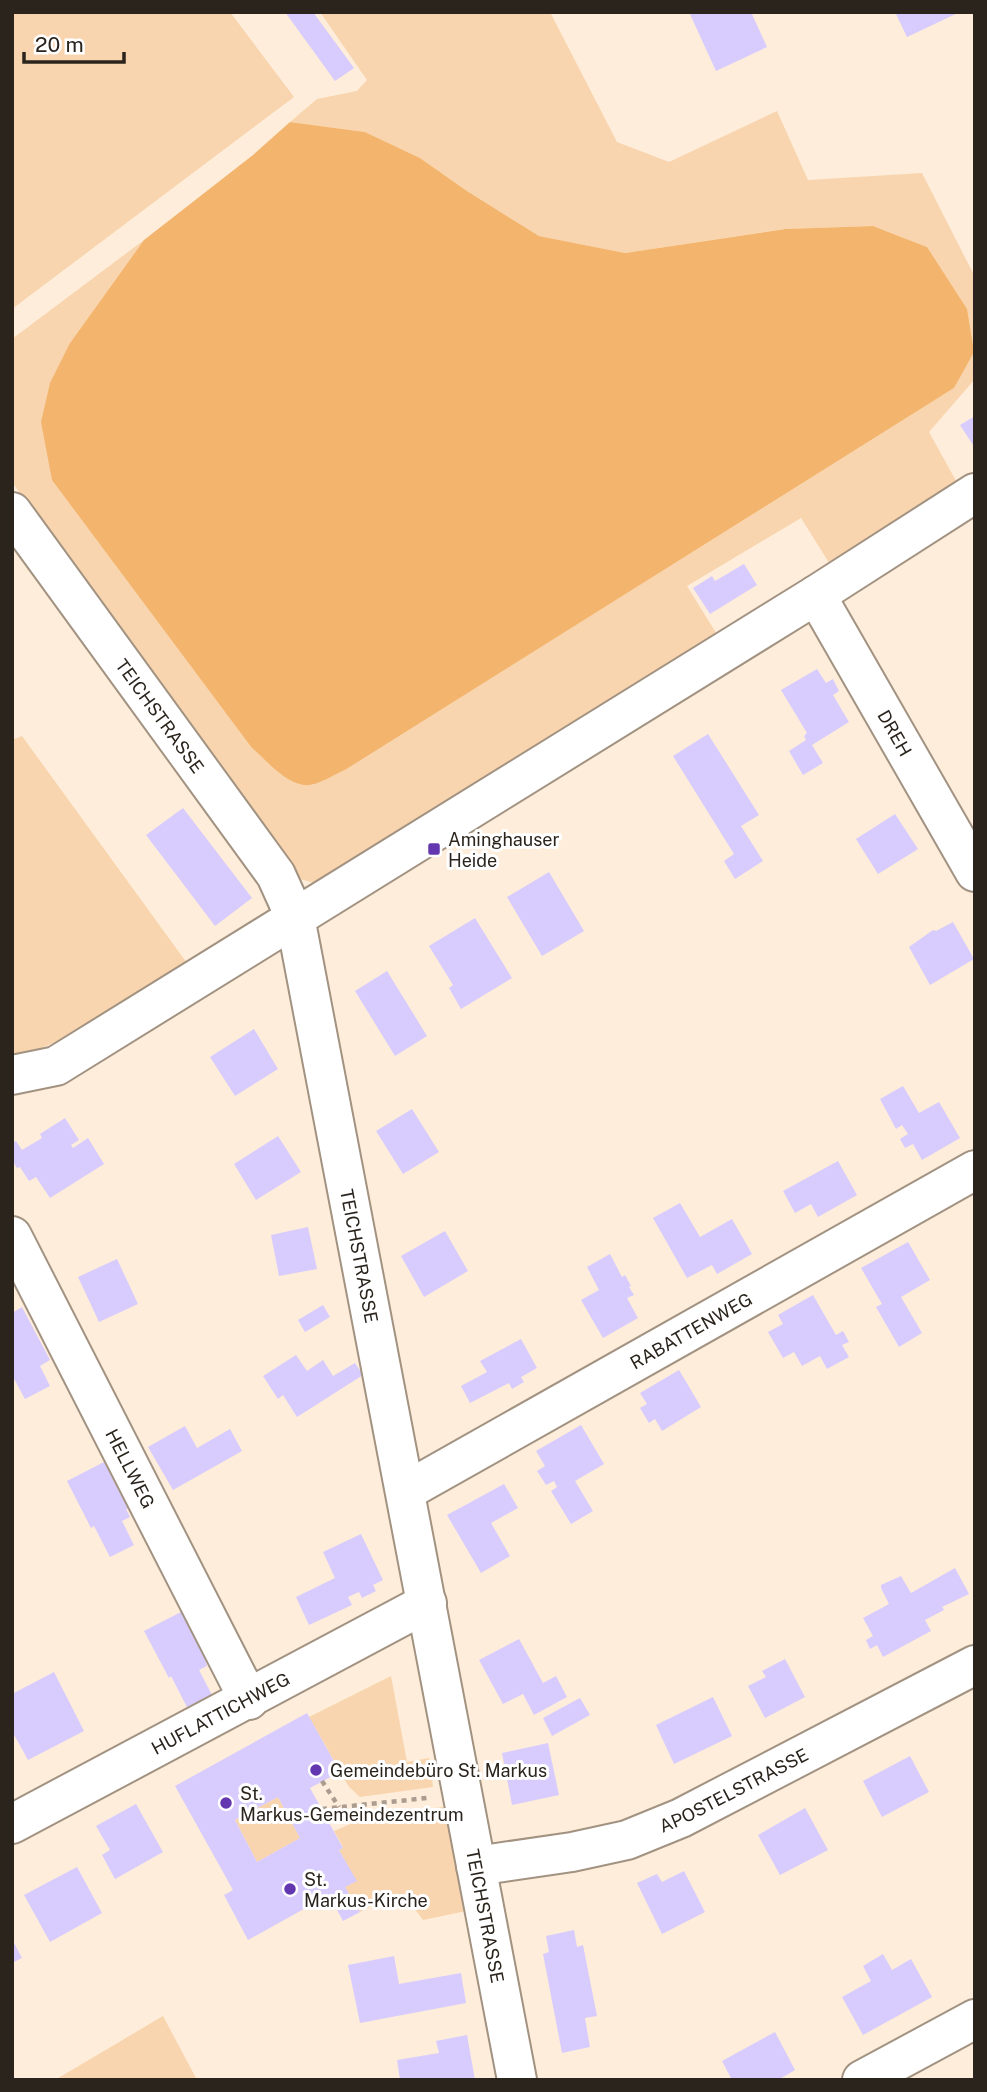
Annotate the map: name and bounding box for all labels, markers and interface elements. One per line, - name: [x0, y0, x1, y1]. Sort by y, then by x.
- scale bar: [24, 21, 124, 65]
- text: 20 m: [35, 32, 84, 57]
- street label: TEICHSTRASSE: [112, 655, 209, 777]
- street label: DREH: [874, 706, 917, 760]
- place label: Aminghauser Heide: [448, 829, 560, 871]
- marker: Aminghauser Heide: [426, 841, 442, 857]
- street label: TEICHSTRASSE: [337, 1187, 383, 1325]
- street label: RABATTENWEG: [626, 1288, 755, 1373]
- street label: HELLWEG: [102, 1425, 160, 1512]
- street label: HUFLATTICHWEG: [148, 1668, 293, 1758]
- street label: APOSTELSTRASSE: [656, 1743, 811, 1836]
- place label: Gemeindebüro St. Markus: [330, 1760, 547, 1781]
- marker: Gemeindebüro St. Markus: [308, 1762, 324, 1778]
- place label: St. Markus-Gemeindezentrum: [240, 1783, 464, 1825]
- marker: St. Markus-Gemeindezentrum: [218, 1795, 234, 1811]
- street label: TEICHSTRASSE: [463, 1847, 509, 1985]
- place label: St. Markus-Kirche: [304, 1869, 428, 1911]
- marker: St. Markus-Kirche: [282, 1881, 298, 1897]

